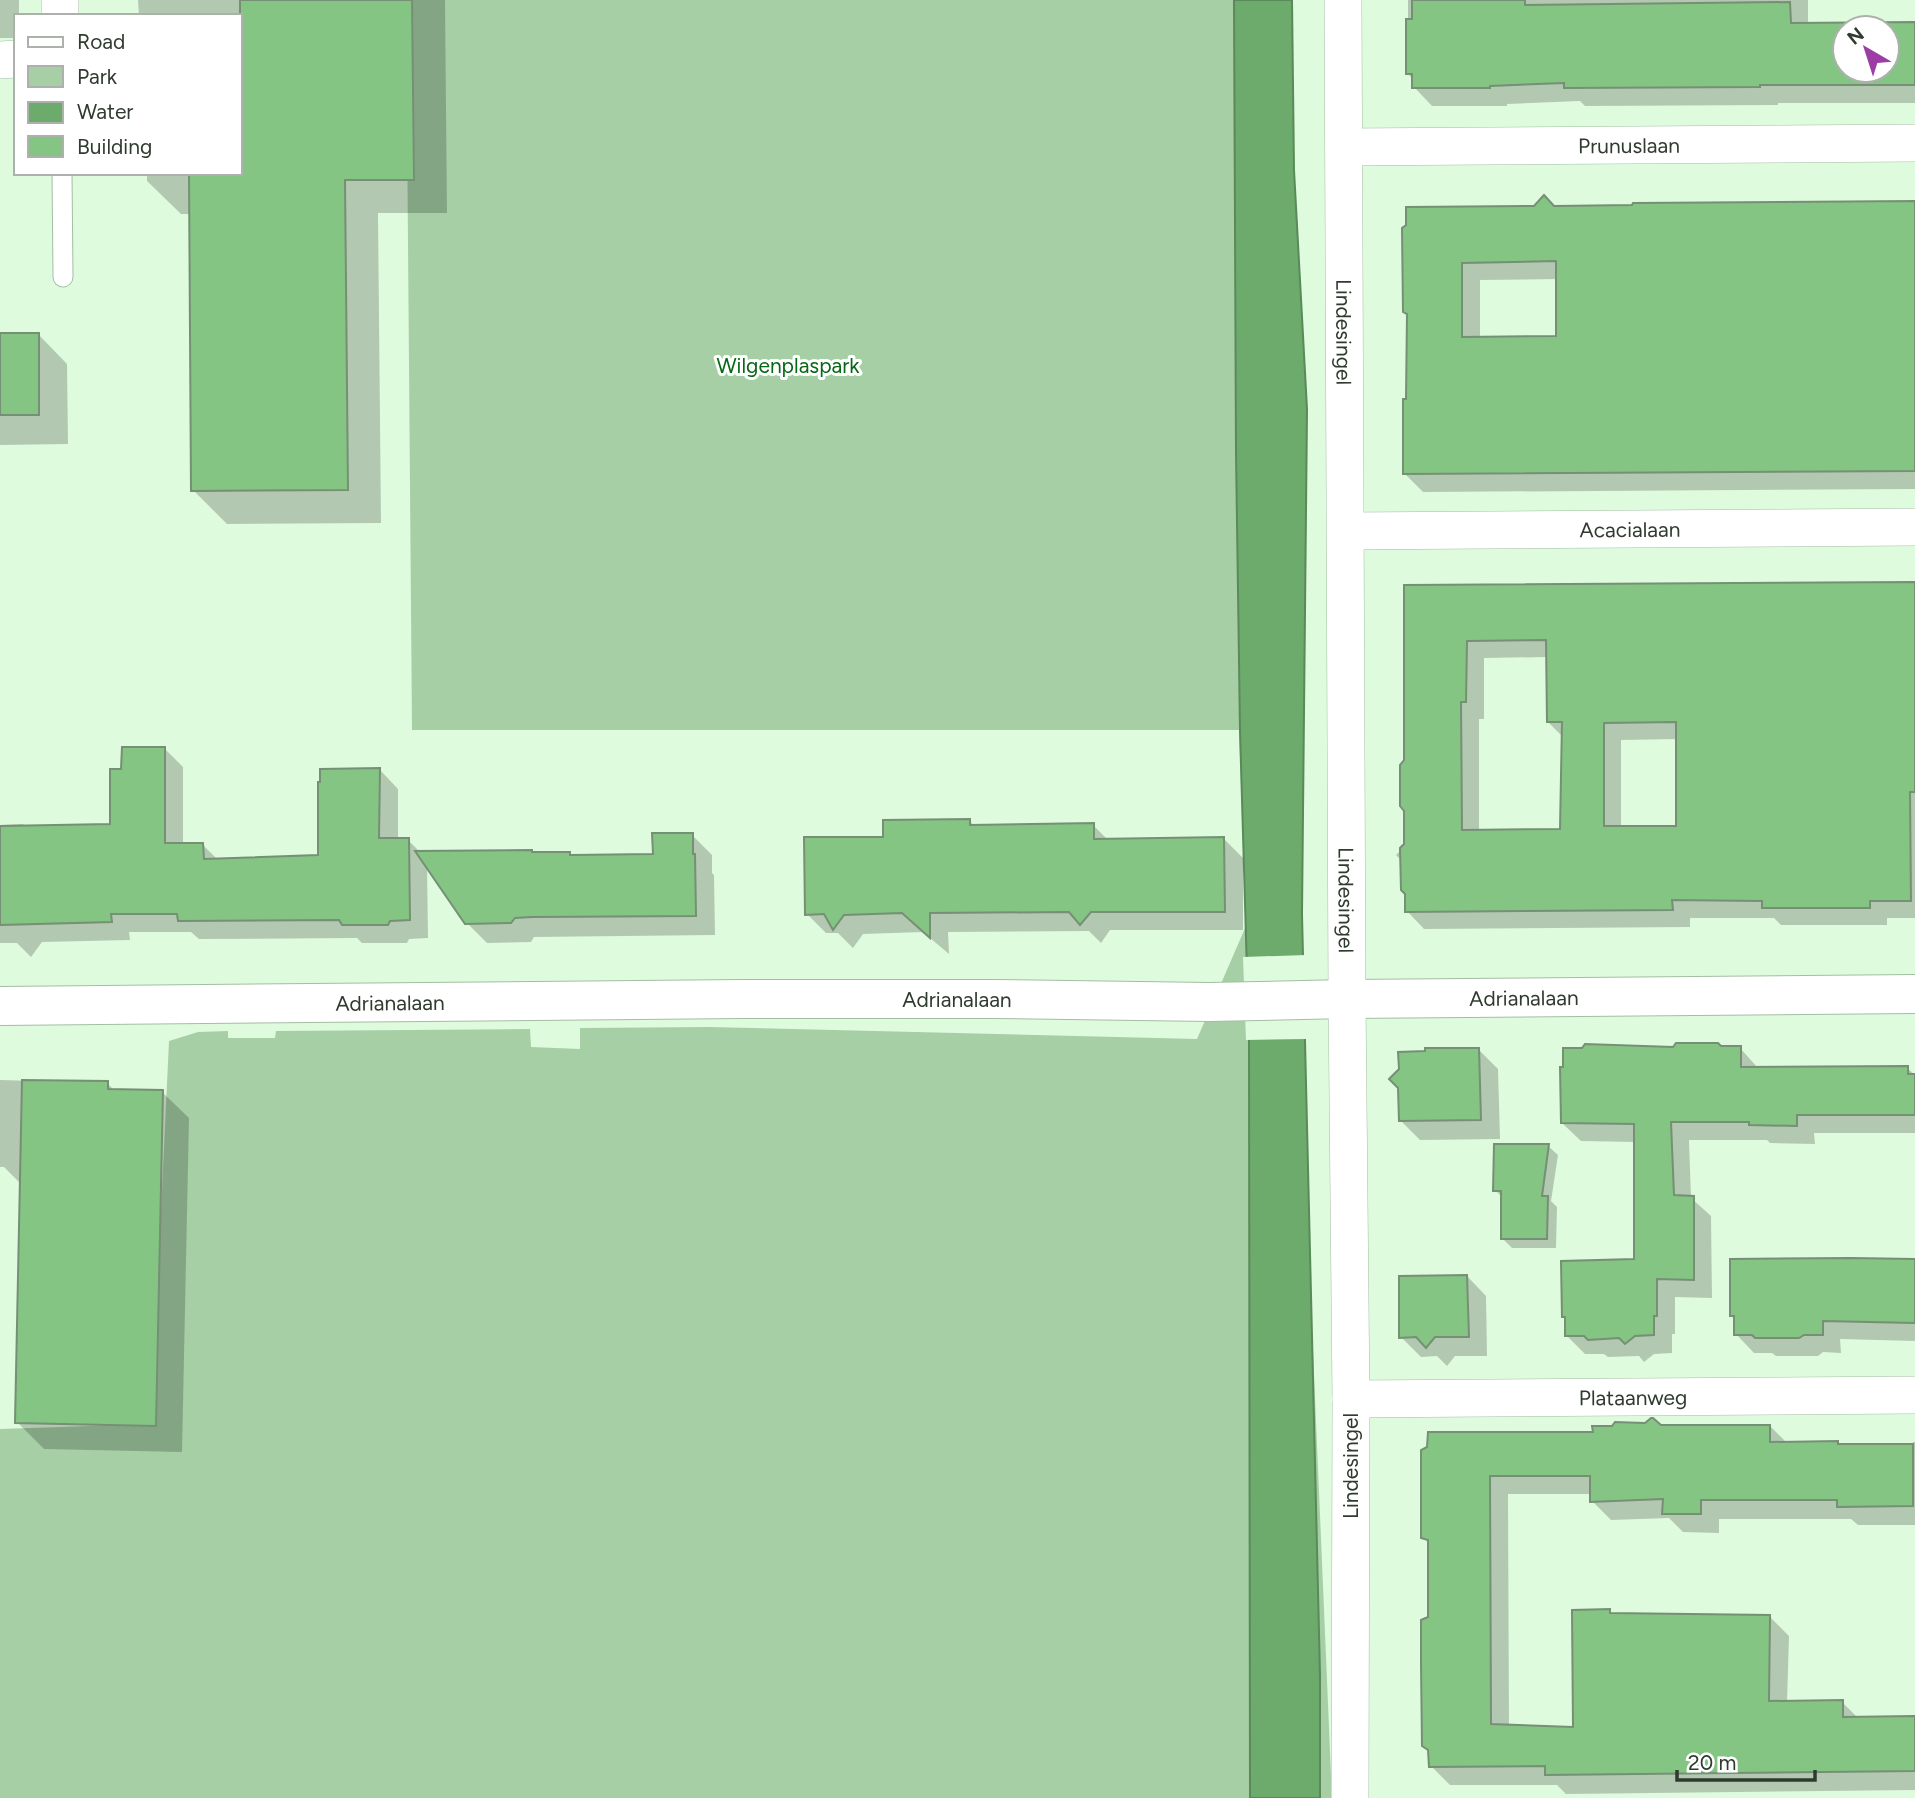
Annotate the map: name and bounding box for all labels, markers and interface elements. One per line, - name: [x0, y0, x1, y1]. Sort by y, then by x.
- legend: [14, 14, 242, 175]
- north arrow: [1831, 14, 1901, 84]
- text: N: [1843, 23, 1869, 50]
- text: Road: [77, 29, 125, 54]
- text: Park: [77, 64, 118, 89]
- text: Water: [77, 99, 133, 124]
- street label: Prunuslaan: [1578, 132, 1680, 158]
- text: Building: [77, 134, 152, 159]
- street label: Lindesingel: [1332, 279, 1357, 385]
- park label: Wilgenplaspark: [716, 353, 860, 378]
- street label: Acacialaan: [1579, 516, 1681, 542]
- street label: Lindesingel: [1334, 847, 1359, 953]
- street label: Adrianalaan: [1469, 984, 1579, 1010]
- street label: Adrianalaan: [902, 987, 1012, 1012]
- street label: Adrianalaan: [335, 989, 445, 1015]
- street label: Plataanweg: [1579, 1384, 1687, 1410]
- street label: Lindesingel: [1338, 1413, 1363, 1519]
- scale bar: [1677, 1738, 1815, 1782]
- text: 20 m: [1688, 1750, 1736, 1775]

